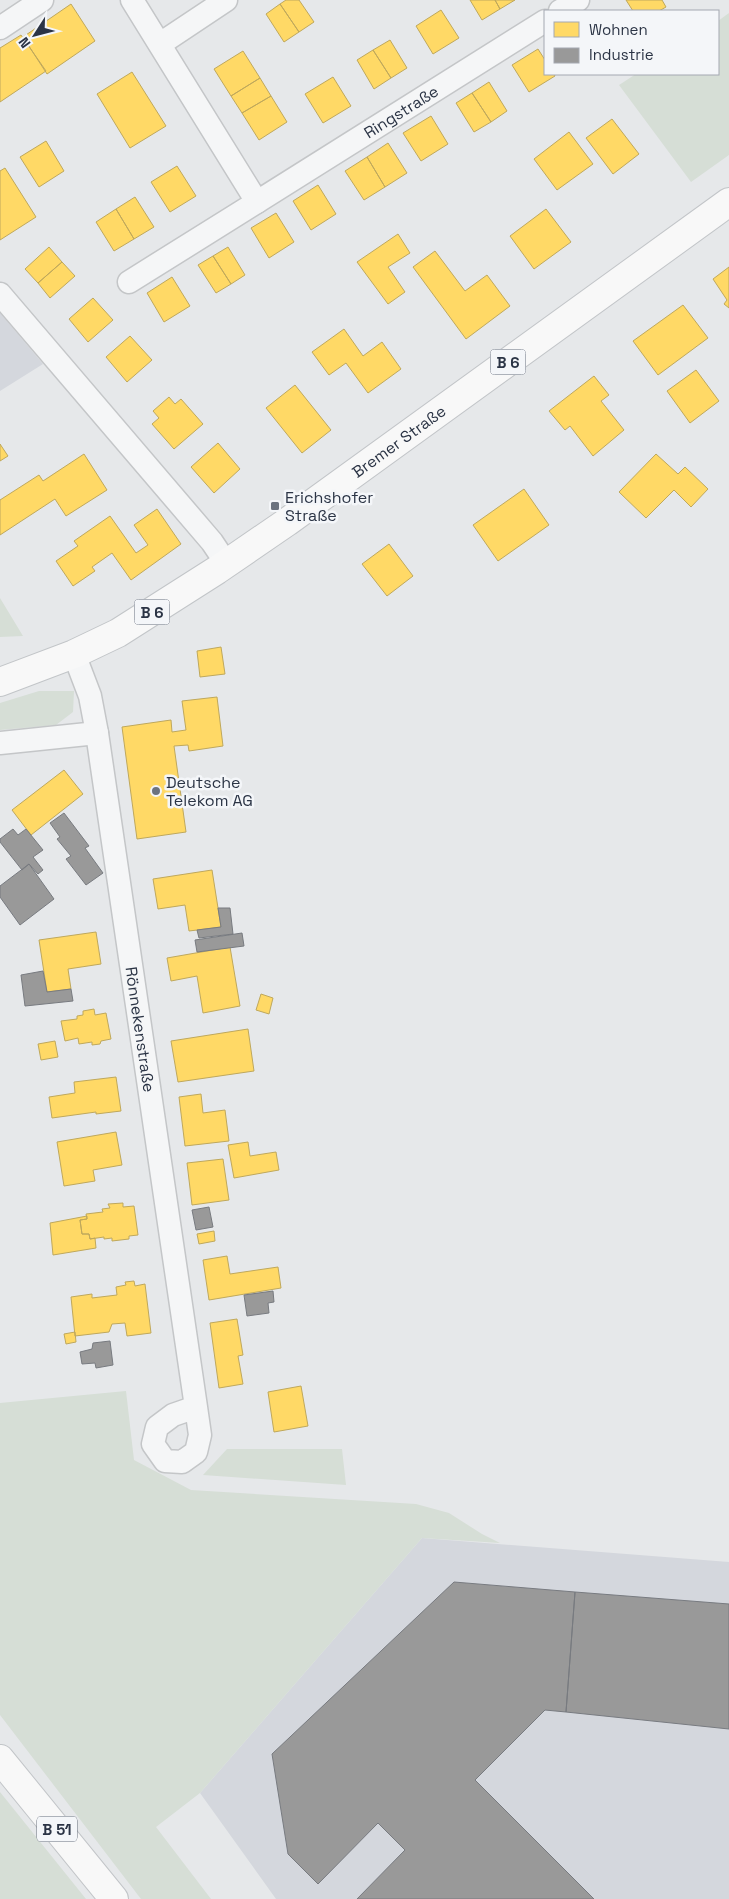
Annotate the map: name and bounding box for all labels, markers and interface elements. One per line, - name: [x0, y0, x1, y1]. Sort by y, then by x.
- north arrow: [10, 10, 60, 60]
- legend: [544, 10, 719, 75]
- text: Wohnen: [589, 20, 648, 39]
- text: N: [14, 34, 35, 52]
- text: Industrie: [589, 45, 654, 64]
- street label: Ringstraße: [360, 80, 442, 143]
- road number: B 6: [490, 350, 526, 374]
- street label: Bremer Straße: [348, 400, 450, 482]
- place label: Erichshofer Straße: [285, 487, 373, 526]
- marker: Erichshofer Straße: [269, 500, 281, 512]
- road number: B 6: [134, 600, 170, 624]
- place label: Deutsche Telekom AG: [166, 772, 253, 811]
- marker: Deutsche Telekom AG: [150, 785, 162, 797]
- street label: Rönnekenstraße: [121, 965, 160, 1093]
- road number: B 51: [37, 1816, 77, 1842]

